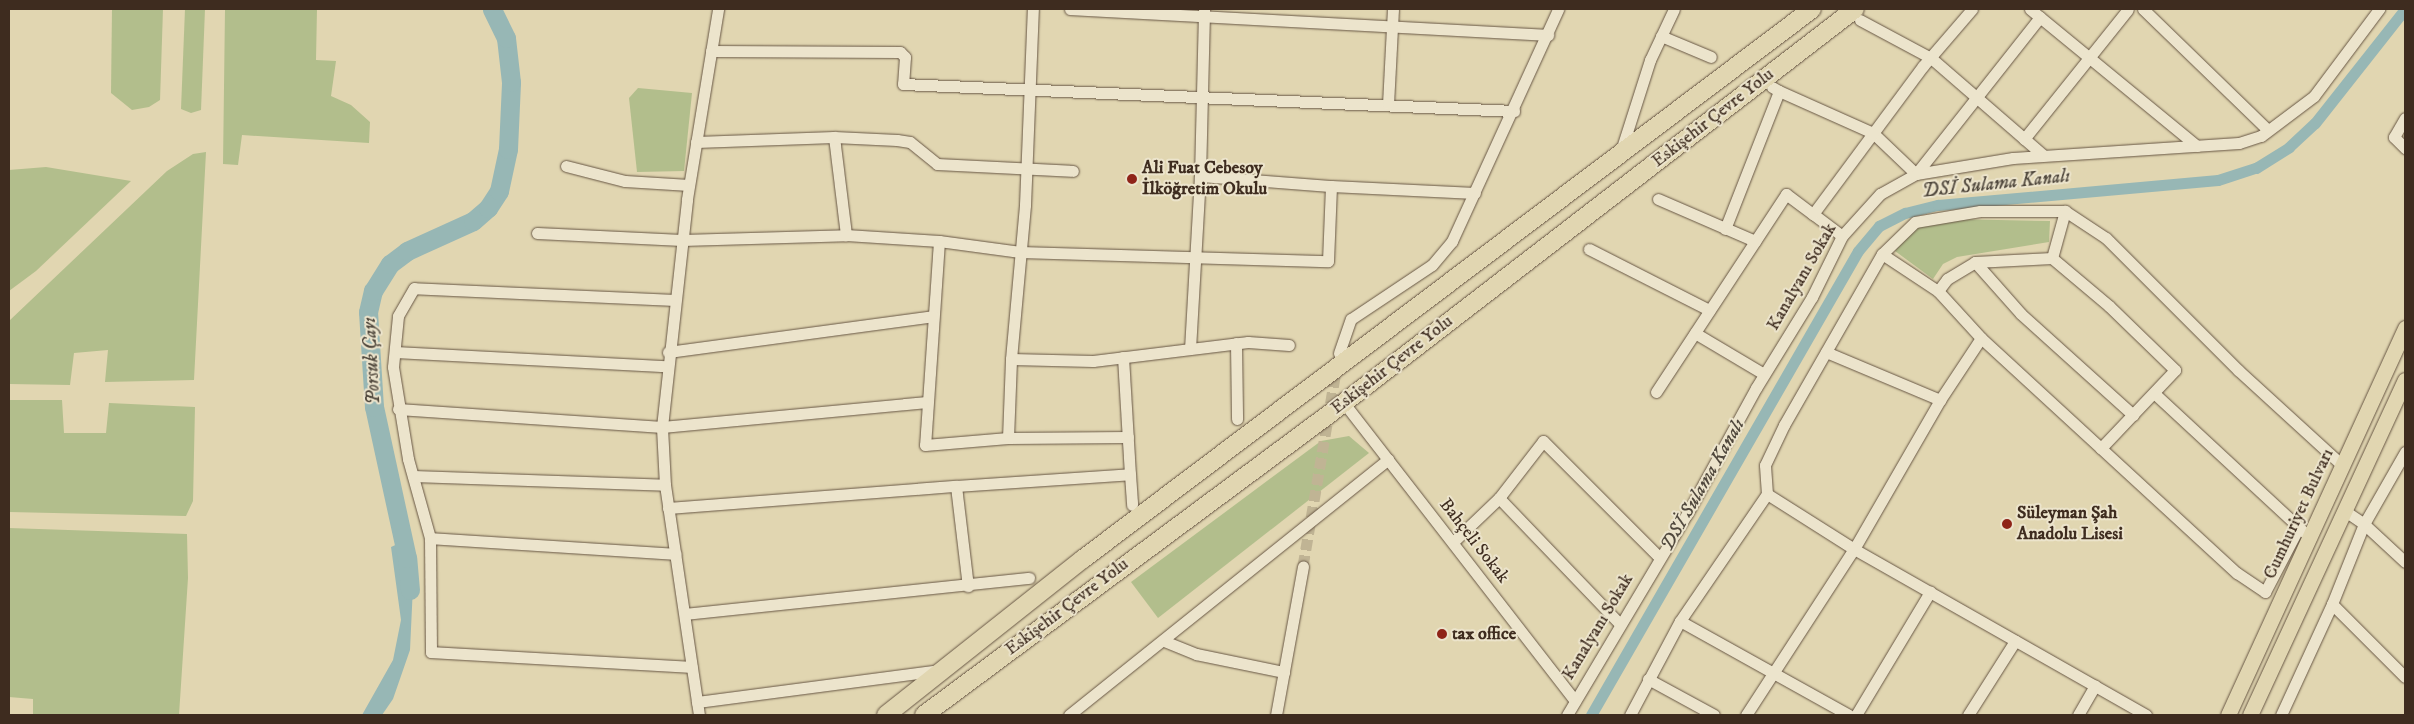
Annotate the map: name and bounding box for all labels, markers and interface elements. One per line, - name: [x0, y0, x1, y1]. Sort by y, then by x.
- street label: Eskişehir Çevre Yolu: [1648, 64, 1778, 172]
- place label: Ali Fuat Cebesoy İlköğretim Okulu: [1142, 158, 1267, 200]
- water label: DSİ Sulama Kanalı: [1921, 165, 2071, 203]
- marker: Ali Fuat Cebesoy İlköğretim Okulu: [1126, 173, 1138, 185]
- street label: Kanalyanı Sokak: [1763, 220, 1841, 334]
- street label: Eskişehir Çevre Yolu: [1327, 311, 1457, 419]
- water label: Porsuk Çayı: [358, 317, 386, 405]
- water label: DSİ Sulama Kanalı: [1656, 415, 1750, 555]
- street label: Cumhuriyet Bulvarı: [2259, 445, 2339, 583]
- street label: Bahçeli Sokak: [1434, 494, 1514, 588]
- place label: Süleyman Şah Anadolu Lisesi: [2017, 503, 2123, 546]
- marker: Süleyman Şah Anadolu Lisesi: [2001, 518, 2013, 530]
- street label: Eskişehir Çevre Yolu: [1001, 554, 1133, 660]
- street label: Kanalyanı Sokak: [1558, 570, 1638, 684]
- place label: tax office: [1452, 623, 1516, 645]
- marker: tax office: [1436, 628, 1448, 640]

